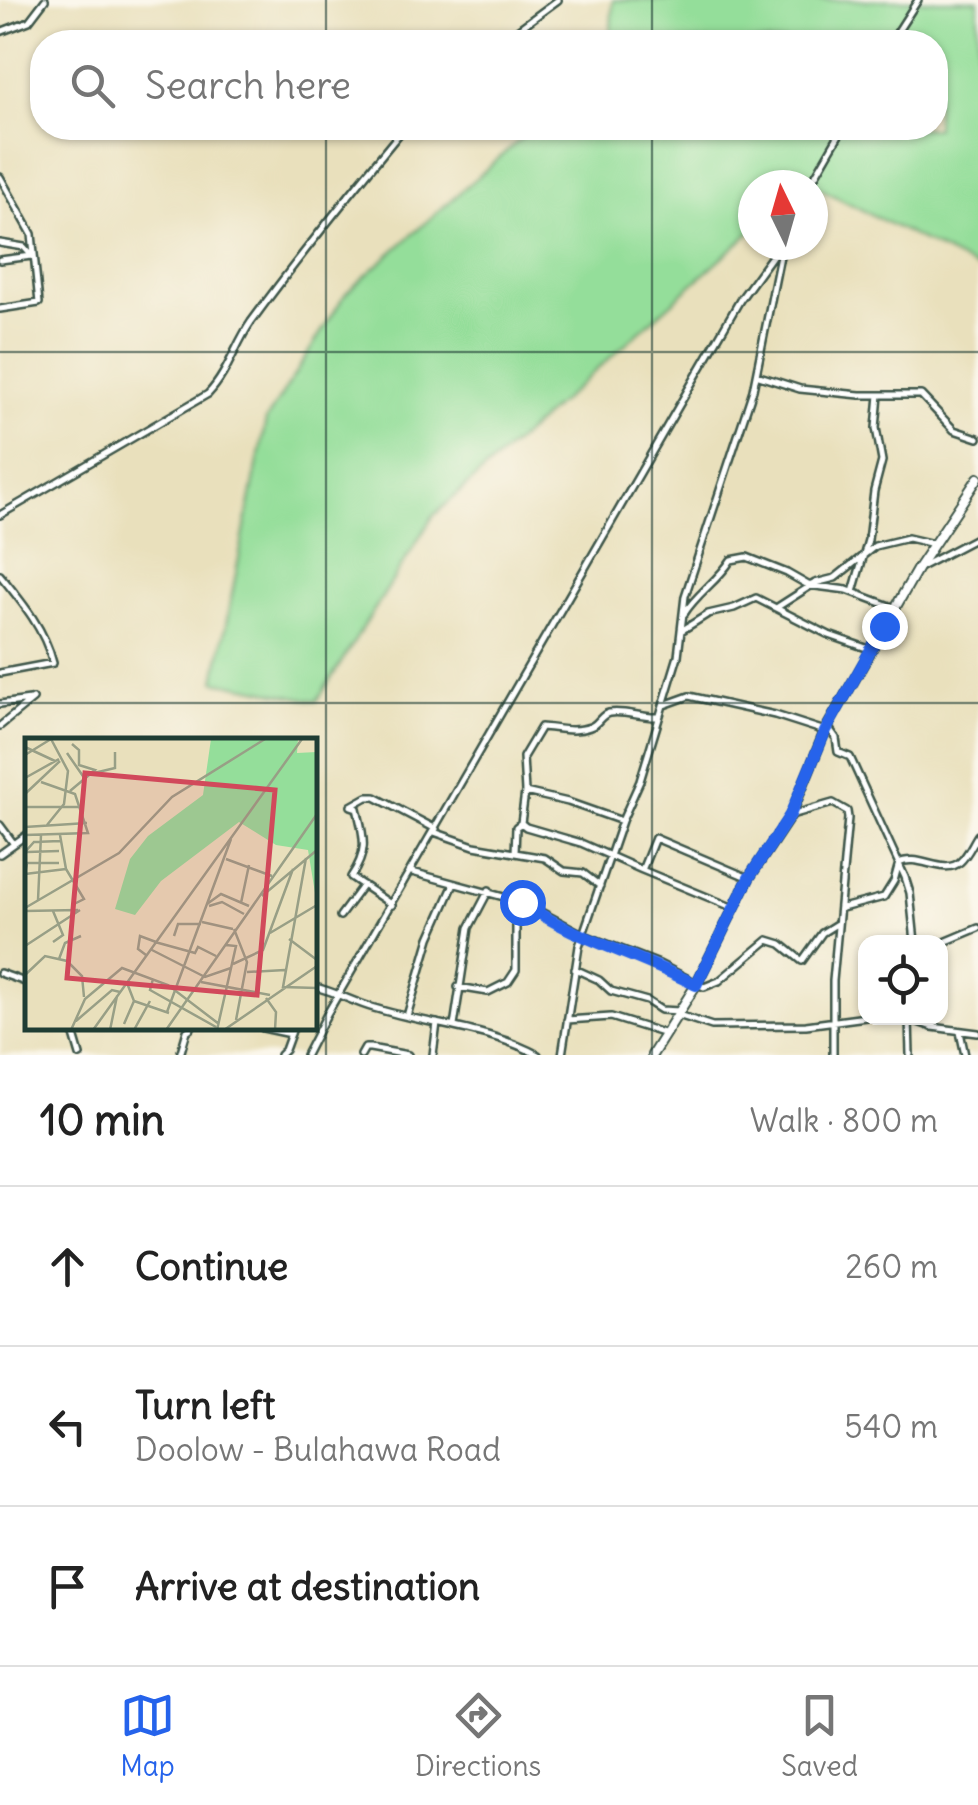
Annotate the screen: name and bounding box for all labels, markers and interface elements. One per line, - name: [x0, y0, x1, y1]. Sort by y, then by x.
- search box: [30, 30, 948, 140]
- icon: search: [65, 58, 120, 113]
- text: Search here: [145, 62, 351, 109]
- north arrow: [738, 170, 828, 260]
- route end: [862, 604, 908, 650]
- inset map: [25, 738, 318, 1030]
- route start: [500, 880, 546, 926]
- map controls: [858, 935, 948, 1025]
- button: locate: [858, 935, 948, 1025]
- text: 10 min: [40, 1094, 165, 1146]
- text: Walk · 800 m: [750, 1100, 938, 1141]
- icon: ahead: [40, 1239, 95, 1294]
- text: Continue: [135, 1243, 288, 1290]
- text: 260 m: [845, 1246, 938, 1287]
- text: Turn left: [135, 1382, 275, 1429]
- icon: left: [40, 1399, 95, 1454]
- text: 540 m: [844, 1406, 938, 1447]
- text: Doolow - Bulahawa Road: [135, 1429, 501, 1470]
- icon: arrive: [40, 1559, 95, 1614]
- text: Arrive at destination: [135, 1563, 480, 1610]
- tab: Map: [120, 1688, 175, 1784]
- tab: Directions: [415, 1688, 541, 1784]
- tab: Saved: [781, 1688, 858, 1784]

